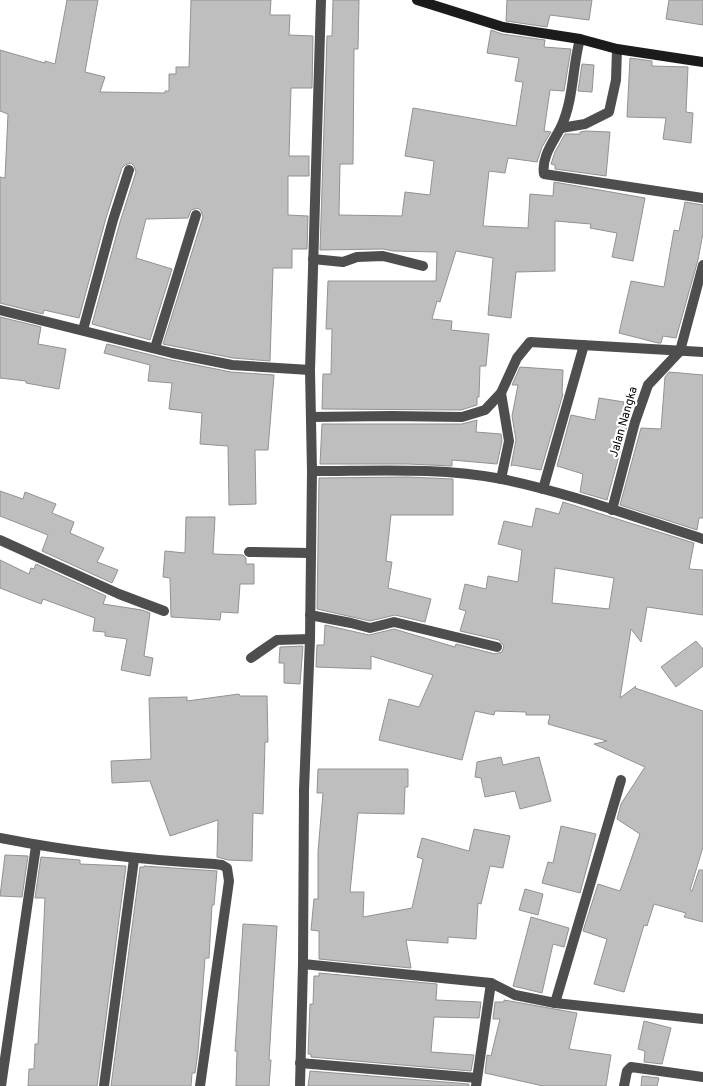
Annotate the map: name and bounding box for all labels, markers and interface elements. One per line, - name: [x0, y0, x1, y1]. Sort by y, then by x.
- street label: Jalan Nangka: [606, 385, 642, 459]

